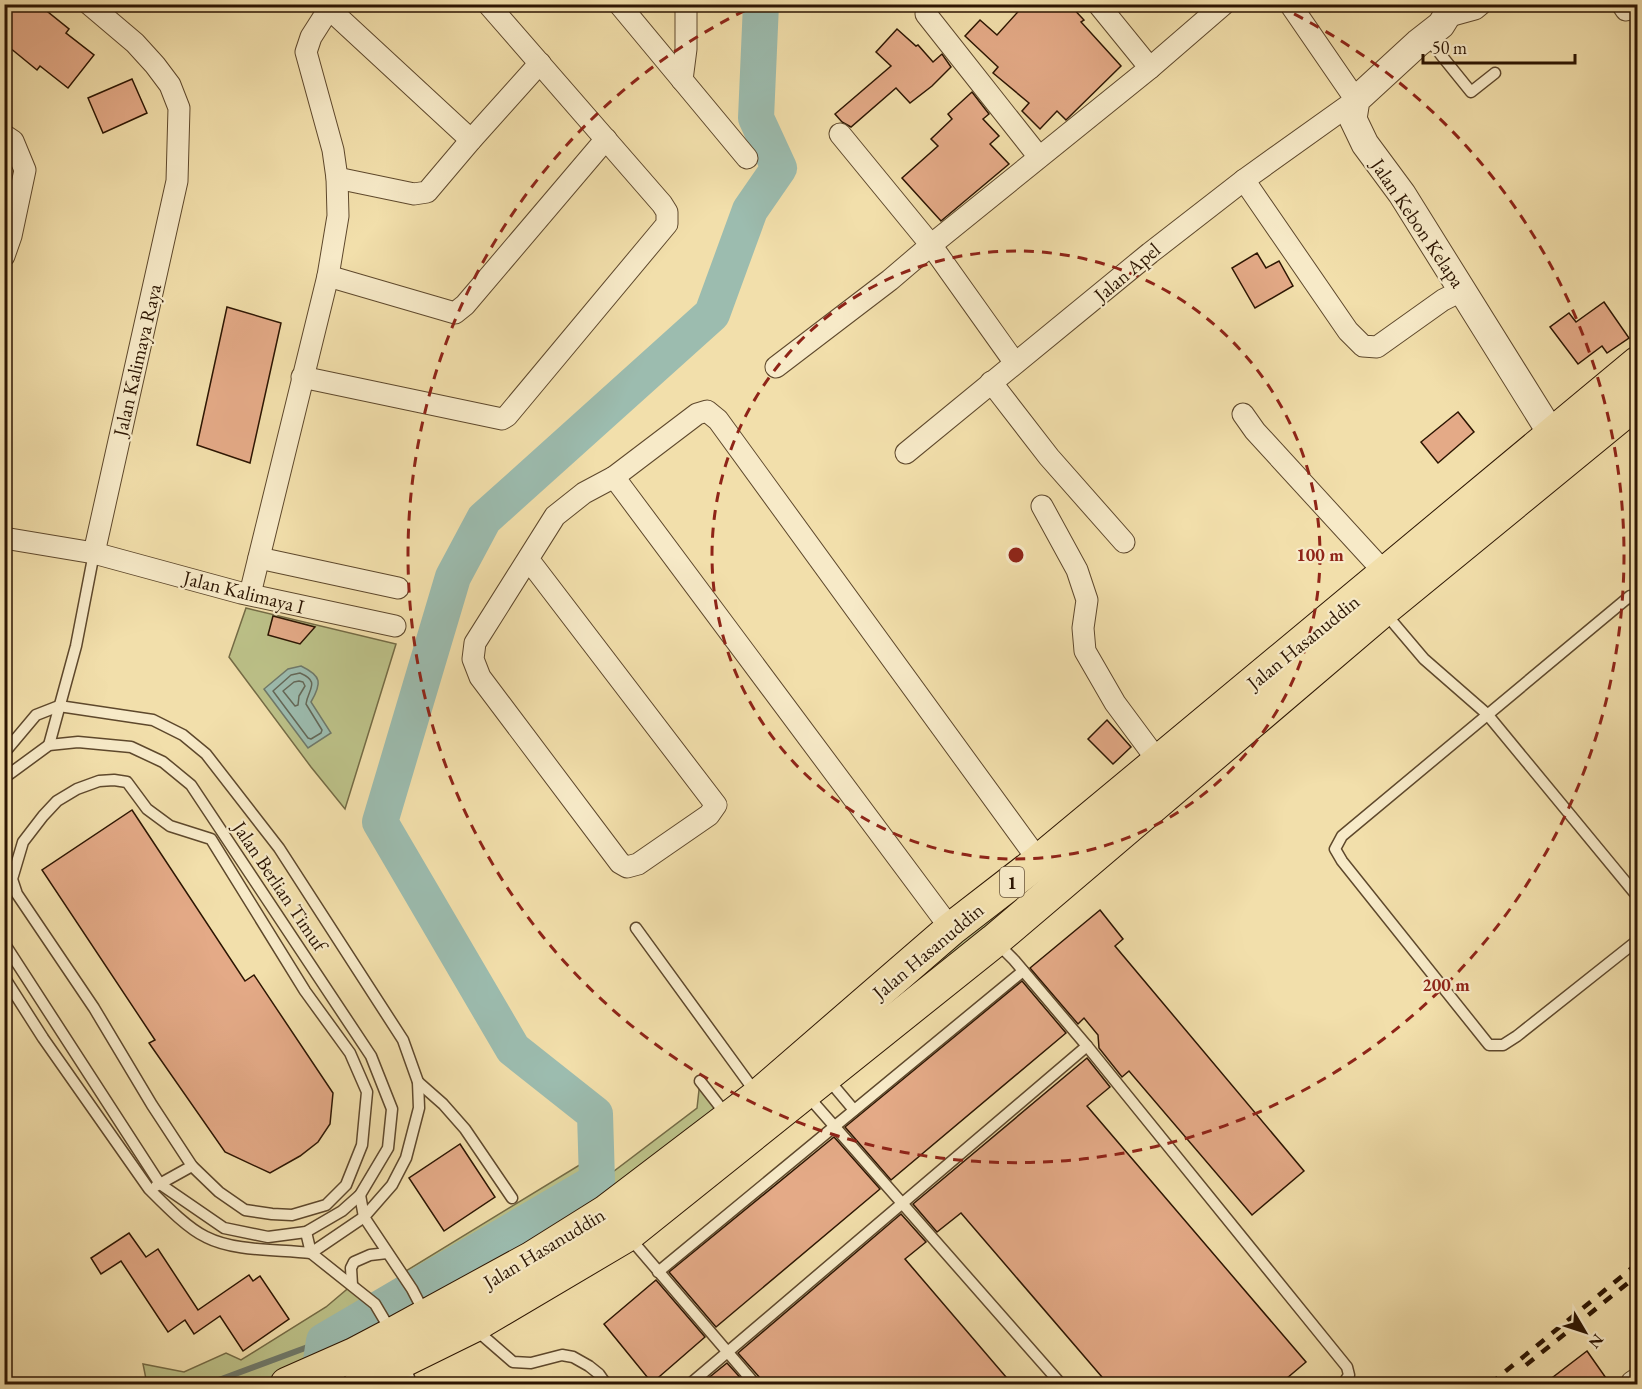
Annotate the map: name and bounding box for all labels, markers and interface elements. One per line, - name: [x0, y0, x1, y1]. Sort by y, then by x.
- scale bar: [1423, 27, 1574, 65]
- text: 50 m: [1432, 36, 1467, 59]
- street label: Jalan Kebon Kelapa: [1364, 152, 1471, 293]
- street label: Jalan Apel: [1087, 237, 1166, 309]
- street label: Jalan Kalimaya Raya: [106, 281, 167, 441]
- text: 100 m: [1296, 543, 1344, 566]
- centre of rings: [1006, 545, 1026, 565]
- street label: Jalan Kalimaya I: [179, 564, 307, 620]
- street label: Jalan Hasanuddin: [1240, 588, 1365, 697]
- street label: Jalan Berlian Timuf: [226, 814, 335, 958]
- road number: 1: [1000, 867, 1024, 897]
- street label: Jalan Hasanuddin: [865, 897, 989, 1006]
- text: 200 m: [1422, 973, 1470, 996]
- street label: Jalan Hasanuddin: [477, 1201, 610, 1296]
- north arrow: [1555, 1302, 1615, 1362]
- text: N: [1584, 1329, 1609, 1353]

